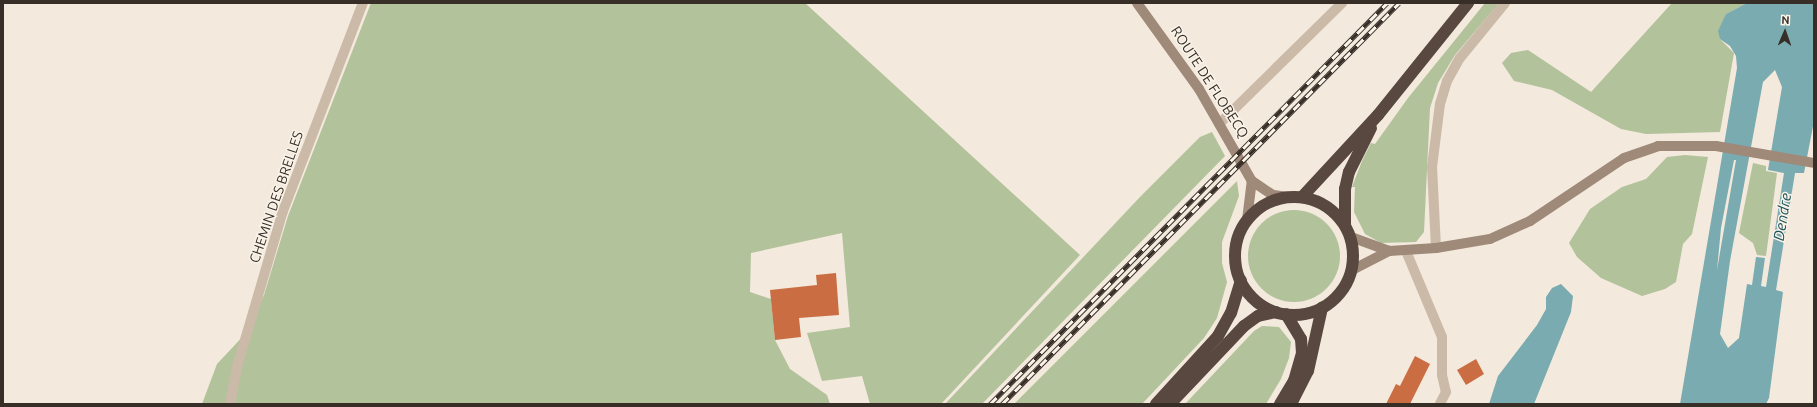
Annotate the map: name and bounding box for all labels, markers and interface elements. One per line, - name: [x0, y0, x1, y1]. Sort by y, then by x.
- north arrow: [1765, 12, 1805, 52]
- text: N: [1781, 14, 1790, 26]
- street label: ROUTE DE FLOBECQ: [1168, 23, 1252, 141]
- street label: CHEMIN DES BRELLES: [246, 129, 306, 265]
- water label: Dendre: [1769, 192, 1795, 242]

